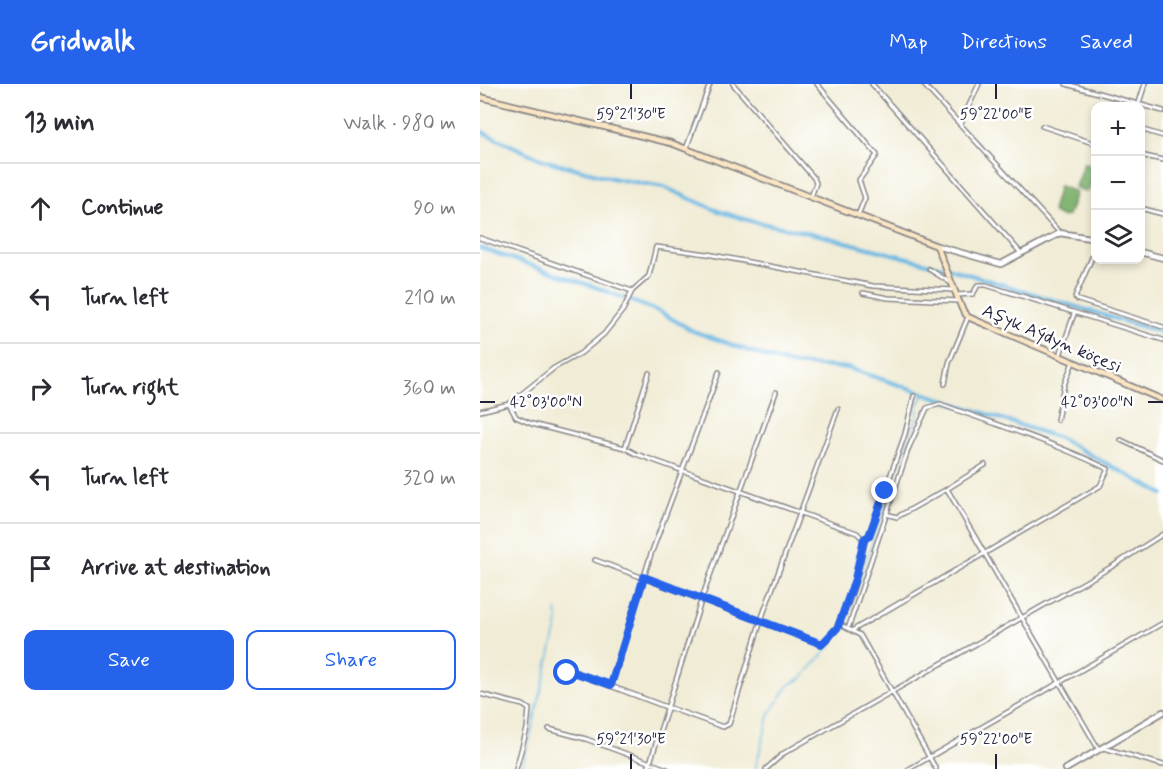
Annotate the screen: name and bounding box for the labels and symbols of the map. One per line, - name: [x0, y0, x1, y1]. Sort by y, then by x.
- text: 59°21'30"E: [596, 105, 666, 125]
- text: 59°22'00"E: [960, 105, 1033, 125]
- street label: Aşyk Aýdyn köçesi: [978, 299, 1125, 379]
- text: 42°03'00"N: [510, 393, 582, 413]
- text: 42°03'00"N: [1061, 393, 1133, 413]
- route end: [871, 477, 897, 503]
- route start: [553, 659, 579, 685]
- text: 59°21'30"E: [596, 730, 666, 750]
- text: 59°22'00"E: [960, 730, 1033, 750]

